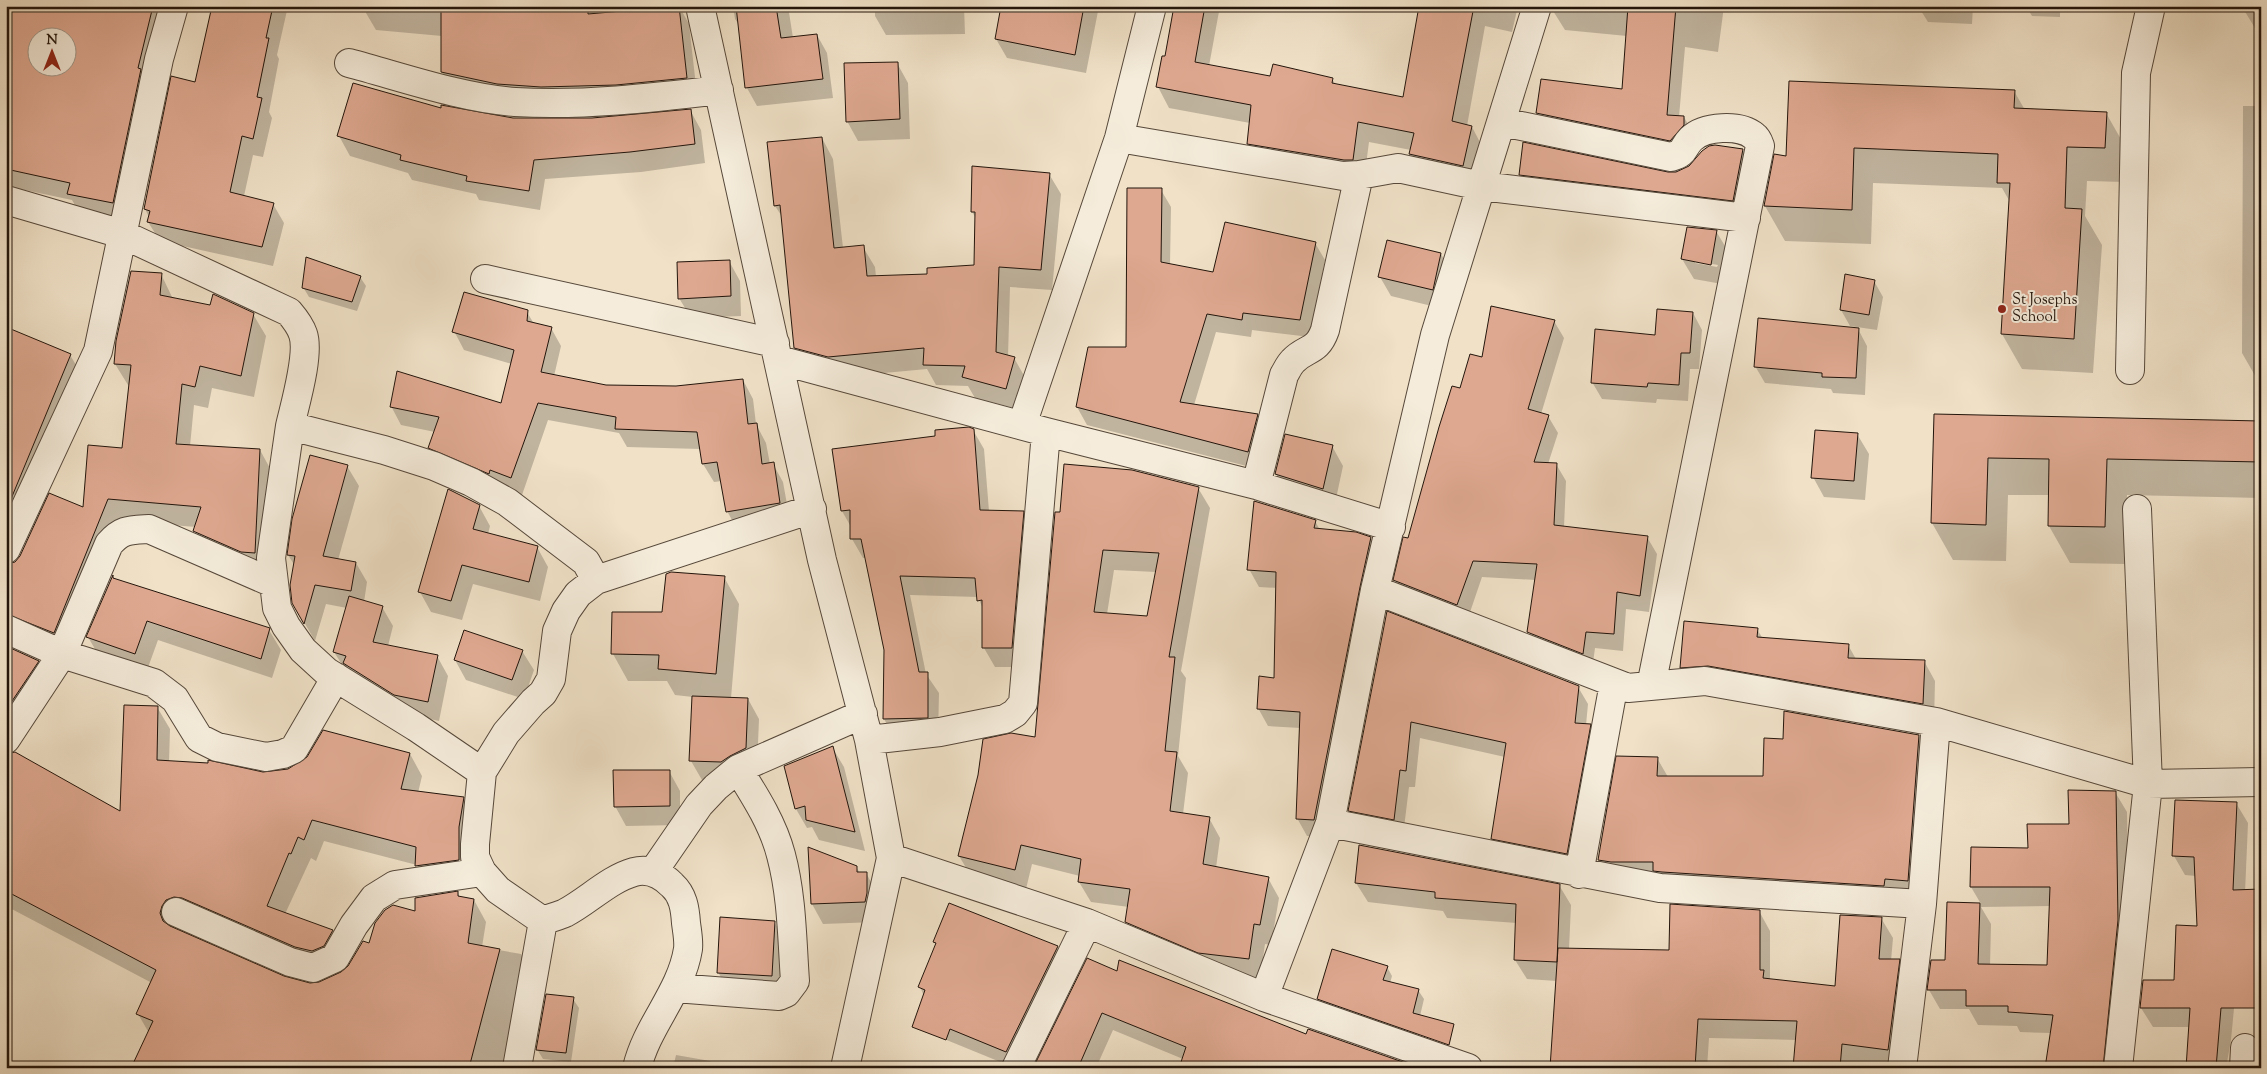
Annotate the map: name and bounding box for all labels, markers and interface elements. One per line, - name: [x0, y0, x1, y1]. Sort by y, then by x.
- north arrow: [28, 28, 78, 78]
- text: N: [46, 31, 58, 51]
- place label: St Josephs School: [2012, 290, 2078, 328]
- marker: St Josephs School: [1996, 303, 2008, 315]

